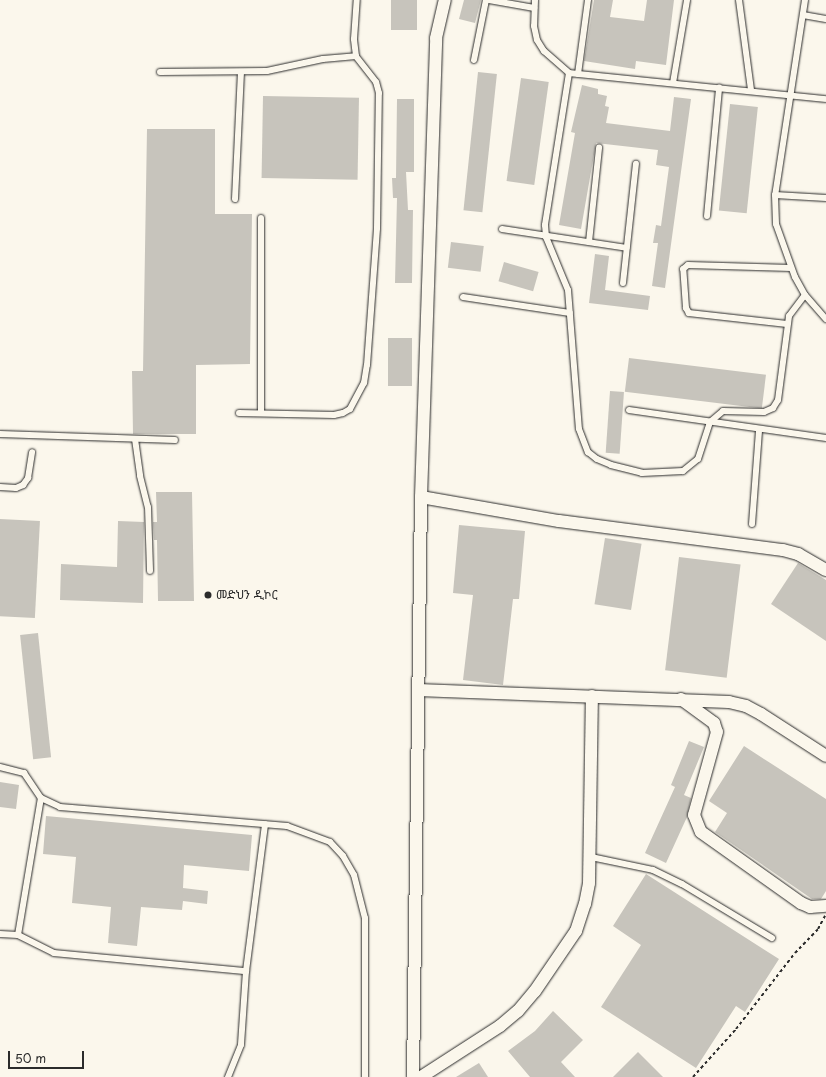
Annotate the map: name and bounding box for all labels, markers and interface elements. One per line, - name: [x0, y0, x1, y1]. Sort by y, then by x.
- place label: መድህን ዲኮር: [216, 588, 278, 602]
- marker: መድህን ዲኮር: [203, 590, 213, 600]
- scale bar: [10, 1043, 86, 1069]
- text: 50 m: [15, 1049, 46, 1067]

